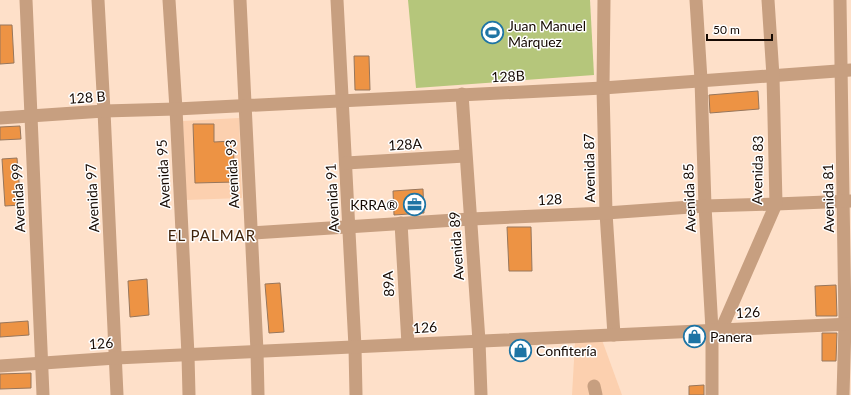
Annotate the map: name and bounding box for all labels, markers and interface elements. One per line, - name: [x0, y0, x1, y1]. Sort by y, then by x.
- scale bar: [707, 16, 772, 42]
- place label: Juan Manuel Márquez: [508, 17, 586, 50]
- sports icon: Juan Manuel Márquez: [479, 20, 505, 46]
- text: 50 m: [713, 22, 740, 37]
- street label: 128B: [491, 67, 525, 85]
- street label: 128 B: [68, 87, 106, 107]
- street label: Avenida 87: [580, 133, 598, 203]
- street label: 128A: [388, 135, 423, 153]
- street label: Avenida 83: [748, 135, 766, 205]
- street label: Avenida 95: [153, 139, 173, 209]
- street label: Avenida 93: [222, 139, 242, 209]
- street label: Avenida 99: [8, 163, 28, 233]
- street label: Avenida 97: [82, 163, 102, 233]
- street label: Avenida 91: [322, 163, 342, 233]
- street label: Avenida 85: [679, 163, 699, 233]
- street label: Avenida 81: [819, 163, 837, 233]
- street label: 128: [537, 190, 563, 208]
- office icon: KRRA®: [401, 191, 427, 217]
- place label: KRRA®: [350, 196, 398, 213]
- street label: Avenida 89: [445, 211, 467, 281]
- district label: EL PALMAR: [168, 226, 256, 244]
- street label: 89A: [379, 270, 397, 297]
- street label: 126: [735, 303, 761, 321]
- street label: 126: [412, 318, 438, 336]
- shop icon: Panera: [682, 323, 708, 349]
- place label: Panera: [710, 328, 752, 345]
- street label: 126: [88, 334, 114, 352]
- shop icon: Confitería: [508, 337, 534, 363]
- place label: Confitería: [536, 342, 597, 359]

